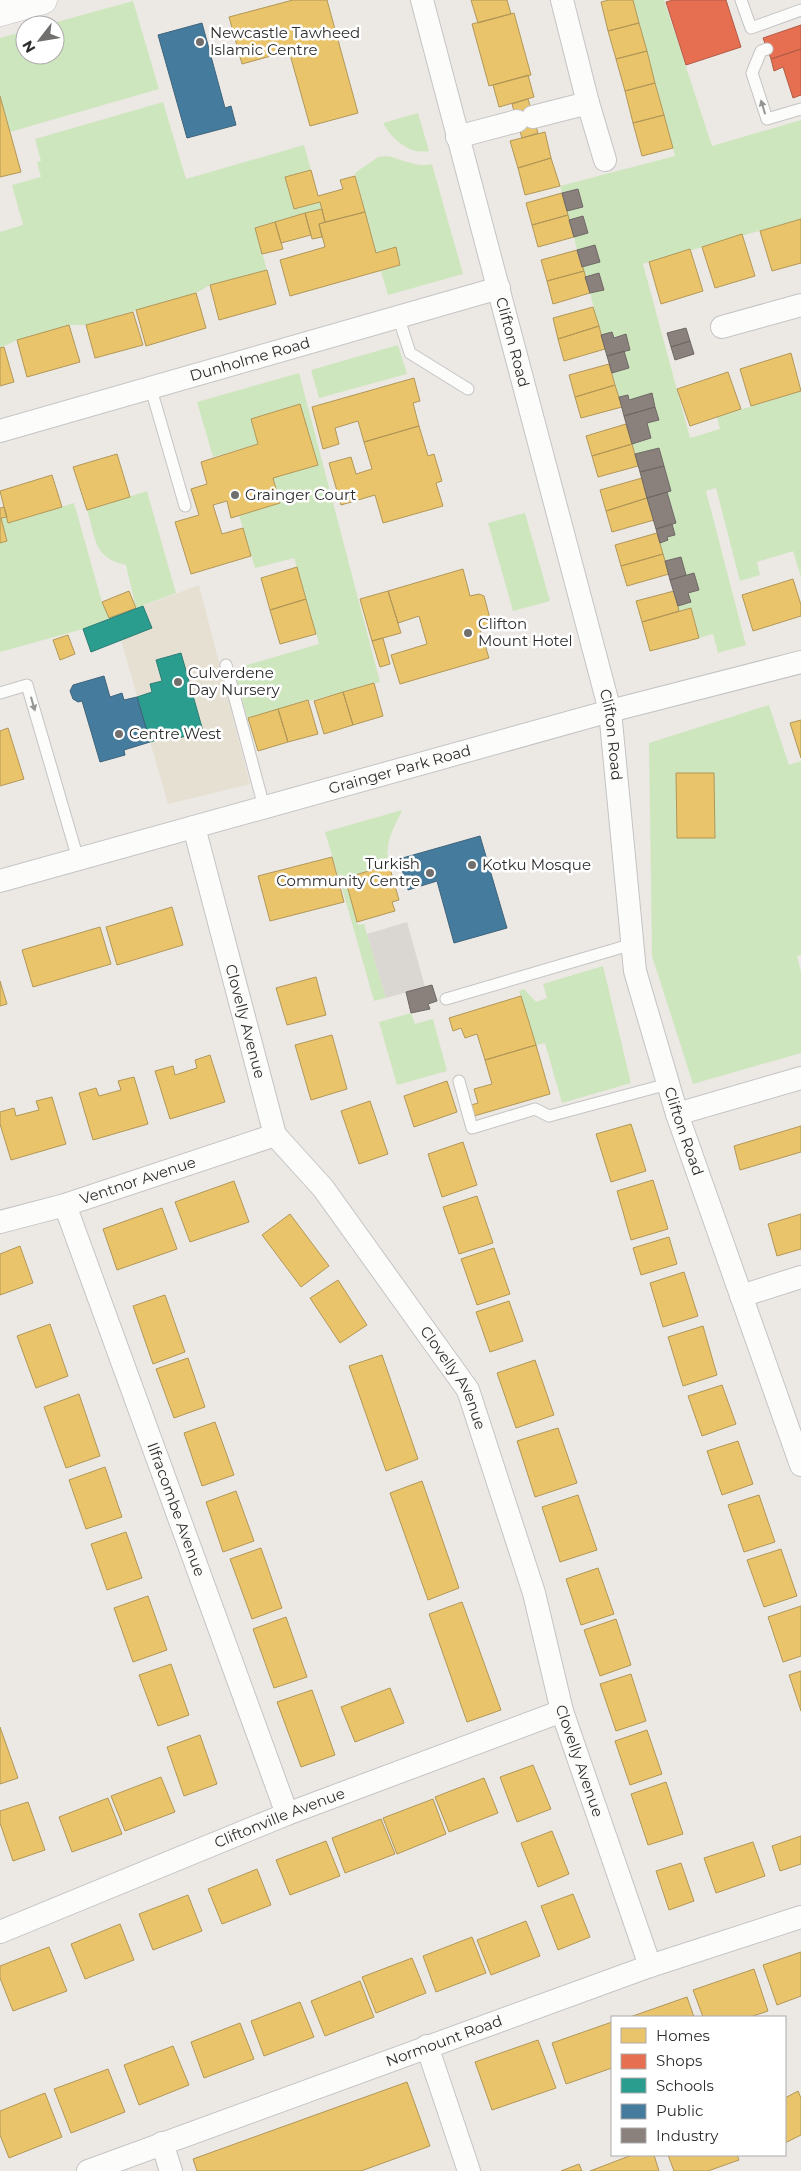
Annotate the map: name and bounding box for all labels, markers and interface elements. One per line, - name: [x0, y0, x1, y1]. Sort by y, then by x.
- north arrow: [15, 15, 65, 65]
- place label: Newcastle Tawheed Islamic Centre: [210, 23, 360, 59]
- marker: Newcastle Tawheed Islamic Centre: [194, 36, 206, 48]
- text: N: [18, 37, 39, 56]
- one-way arrow: [758, 99, 766, 114]
- street label: Clifton Road: [492, 295, 534, 389]
- street label: Dunholme Road: [187, 333, 312, 385]
- place label: Grainger Court: [245, 485, 356, 504]
- marker: Grainger Court: [229, 489, 241, 501]
- place label: Clifton Mount Hotel: [478, 614, 572, 650]
- marker: Clifton Mount Hotel: [462, 627, 474, 639]
- place label: Culverdene Day Nursery: [188, 663, 281, 699]
- marker: Culverdene Day Nursery: [172, 676, 184, 688]
- street label: Clifton Road: [596, 687, 627, 781]
- one-way arrow: [29, 697, 37, 712]
- place label: Centre West: [129, 724, 222, 743]
- marker: Centre West: [113, 728, 125, 740]
- street label: Grainger Park Road: [326, 740, 473, 798]
- place label: Turkish Community Centre: [276, 854, 420, 890]
- place label: Kotku Mosque: [482, 855, 591, 874]
- marker: Kotku Mosque: [466, 859, 478, 871]
- marker: Turkish Community Centre: [424, 867, 436, 879]
- street label: Clovelly Avenue: [221, 962, 270, 1081]
- street label: Clifton Road: [661, 1084, 708, 1178]
- street label: Ventnor Avenue: [77, 1152, 198, 1208]
- street label: Clovelly Avenue: [416, 1322, 490, 1432]
- street label: Ilfracombe Avenue: [143, 1440, 210, 1579]
- street label: Clovelly Avenue: [552, 1703, 608, 1819]
- street label: Cliftonville Avenue: [211, 1783, 347, 1852]
- street label: Normount Road: [383, 2011, 505, 2071]
- legend: [611, 2016, 786, 2156]
- text: Homes: [656, 2026, 710, 2045]
- text: Shops: [656, 2051, 702, 2070]
- text: Schools: [656, 2076, 714, 2095]
- text: Public: [656, 2101, 704, 2120]
- text: Industry: [656, 2126, 719, 2145]

